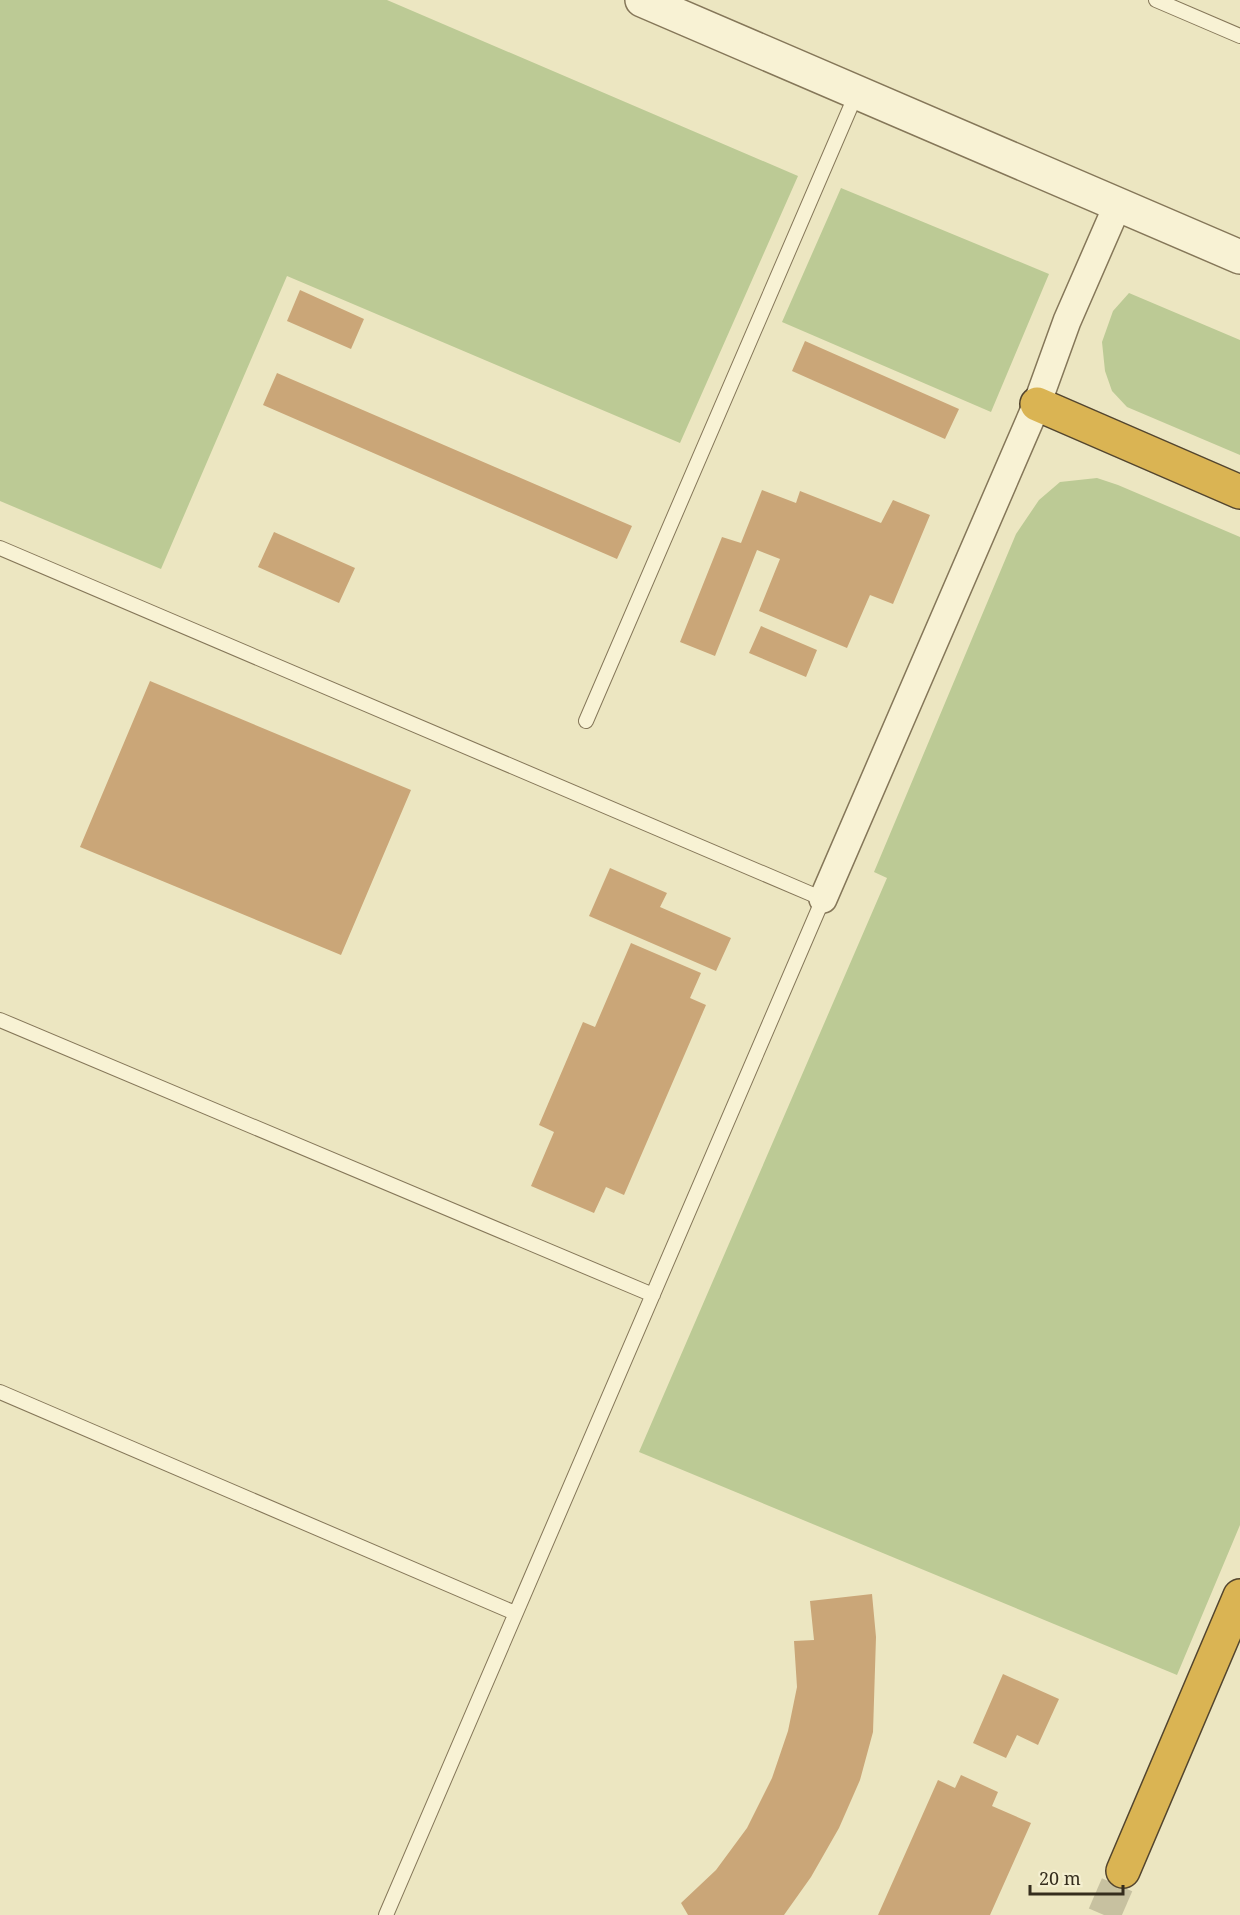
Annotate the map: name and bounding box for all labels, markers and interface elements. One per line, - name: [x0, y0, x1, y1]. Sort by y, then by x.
- scale bar: [1030, 1858, 1123, 1896]
- text: 20 m: [1039, 1866, 1081, 1890]

